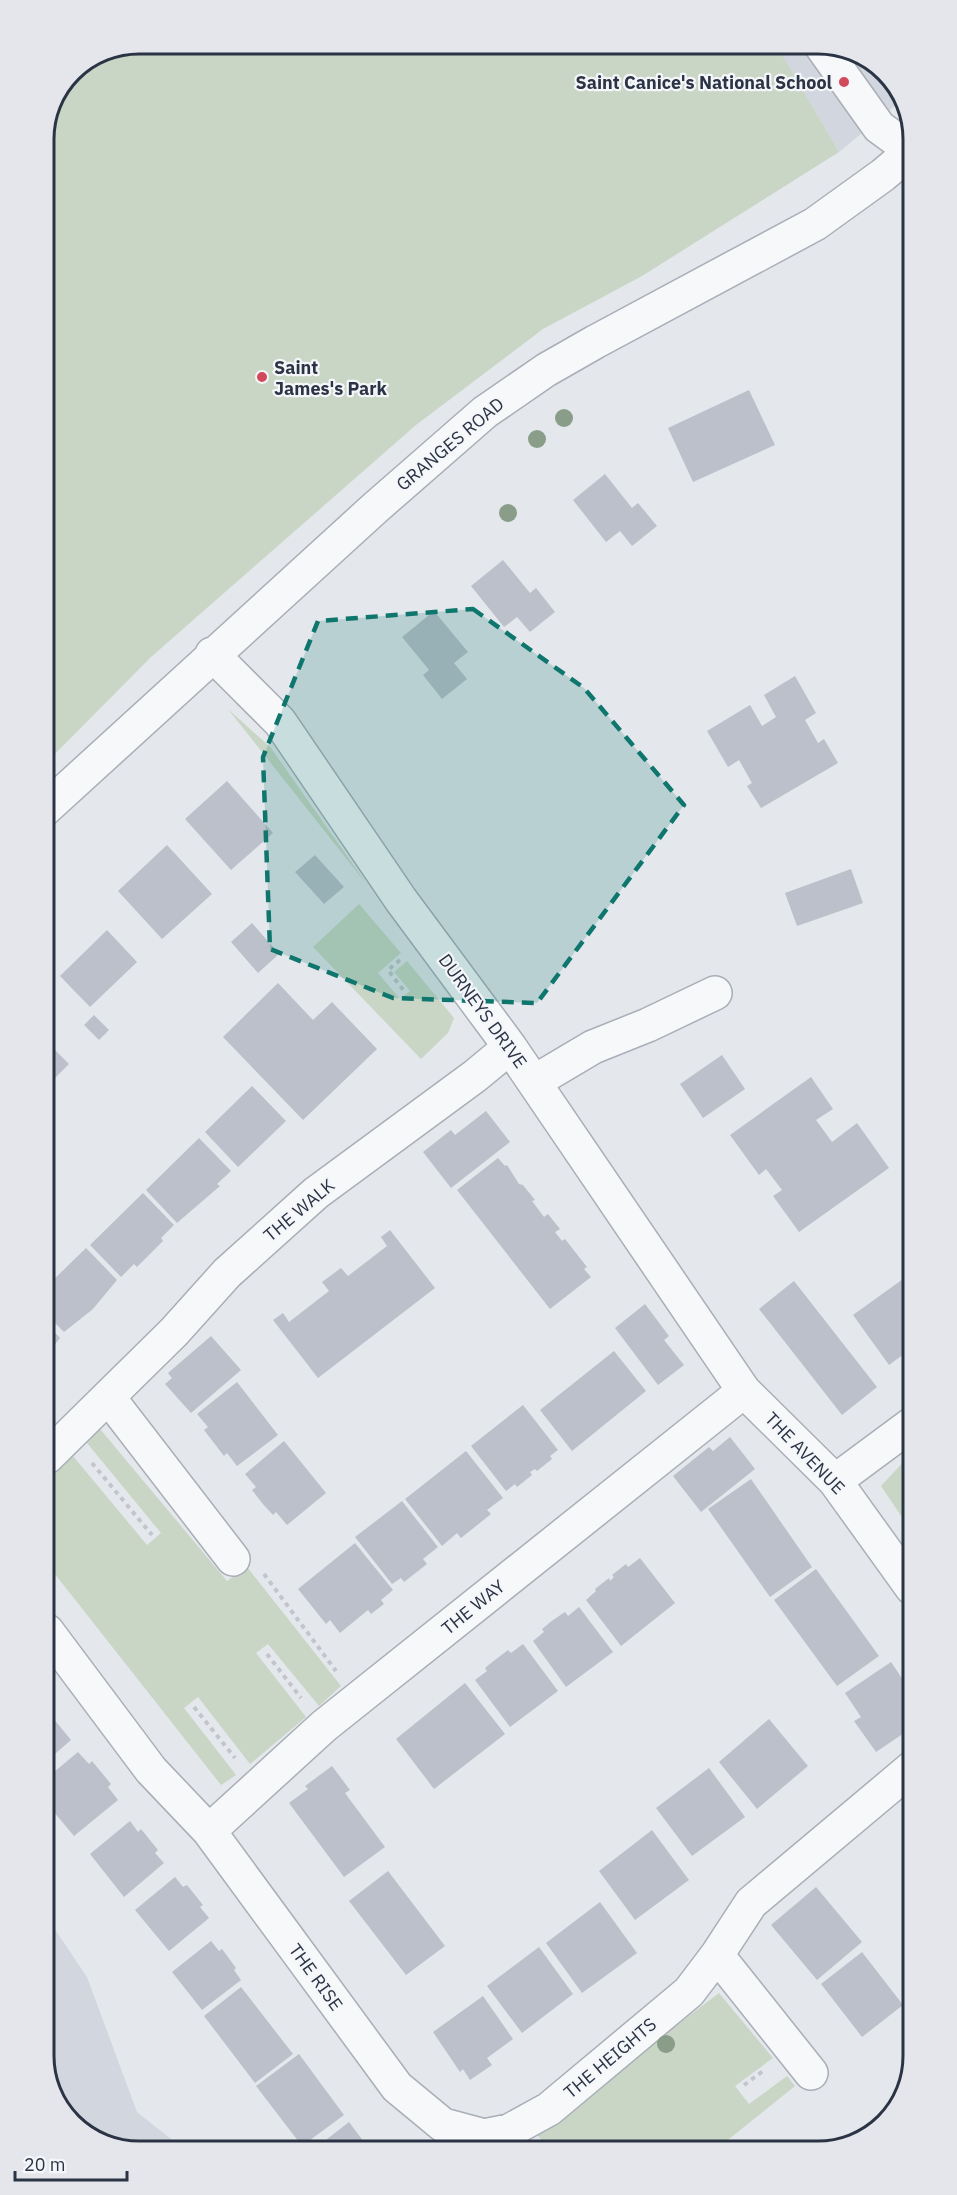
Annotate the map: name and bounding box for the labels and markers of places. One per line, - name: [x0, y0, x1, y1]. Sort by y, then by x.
- place label: Saint Canice's National School: [576, 71, 833, 94]
- marker: Saint Canice's National School: [837, 75, 851, 89]
- place label: Saint James's Park: [274, 356, 388, 400]
- marker: Saint James's Park: [255, 370, 269, 384]

